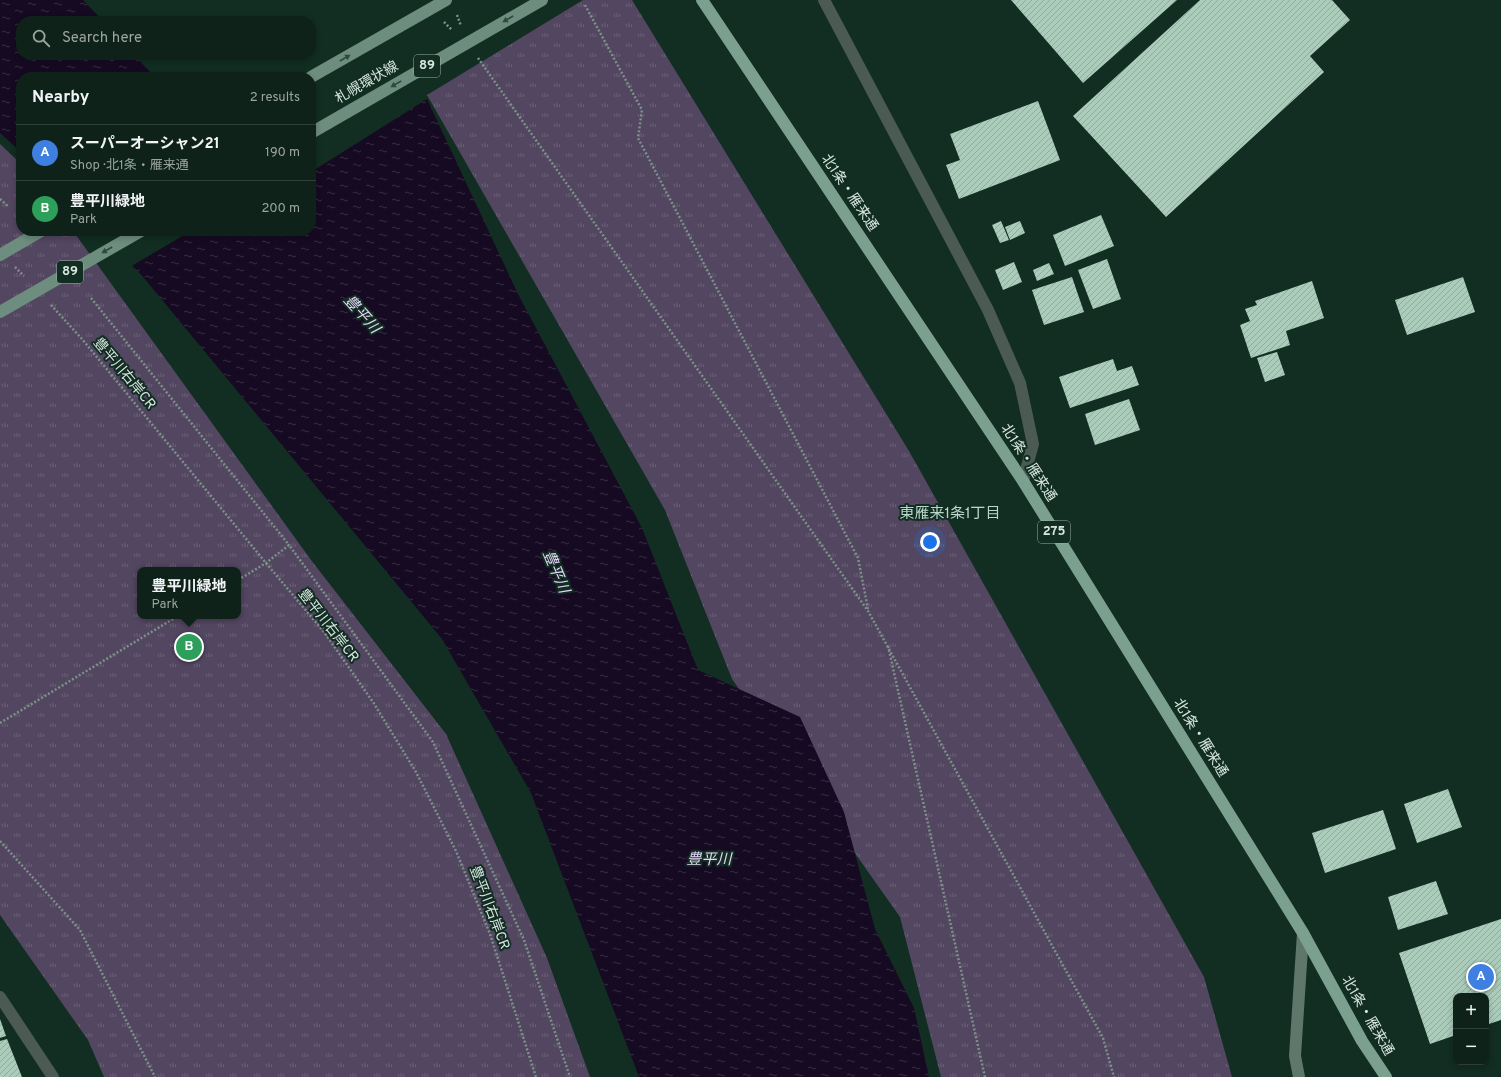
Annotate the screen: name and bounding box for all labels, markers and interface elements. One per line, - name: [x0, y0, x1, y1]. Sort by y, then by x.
- search box: [16, 16, 316, 60]
- one-way arrow: [502, 16, 514, 23]
- icon: search: [30, 27, 52, 49]
- text: Search here: [62, 29, 142, 48]
- one-way arrow: [339, 54, 351, 61]
- road number: 89: [414, 55, 440, 77]
- street label: 札幌環状線: [332, 57, 402, 108]
- one-way arrow: [390, 81, 402, 88]
- text: Nearby: [32, 87, 89, 109]
- text: 2 results: [250, 90, 300, 106]
- text: スーパーオーシャン21: [70, 135, 220, 154]
- text: A: [40, 145, 50, 161]
- text: 190 m: [265, 145, 300, 161]
- street label: 北1条・雁来通: [817, 151, 882, 235]
- text: Shop · 北1条・雁来通: [70, 158, 189, 174]
- text: 豊平川緑地: [70, 193, 145, 212]
- text: B: [41, 201, 49, 217]
- text: 200 m: [261, 201, 300, 217]
- text: Park: [70, 212, 97, 228]
- one-way arrow: [101, 247, 113, 254]
- road number: 89: [57, 261, 83, 283]
- water label: 豊平川: [339, 292, 384, 340]
- street label: 豊平川右岸CR: [89, 335, 159, 413]
- street label: 北1条・雁来通: [997, 420, 1060, 505]
- district label: 東雁来1条1丁目: [899, 505, 1001, 524]
- road number: 275: [1038, 521, 1070, 543]
- your location: [920, 532, 940, 552]
- water label: 豊平川: [537, 548, 573, 598]
- popup: [137, 567, 241, 619]
- text: 豊平川緑地: [151, 578, 227, 597]
- street label: 豊平川右岸CR: [294, 586, 362, 666]
- text: Park: [151, 597, 178, 613]
- pin: B: [176, 632, 202, 662]
- street label: 北1条・雁来通: [1169, 695, 1232, 780]
- water label: 豊平川: [686, 851, 733, 870]
- street label: 豊平川右岸CR: [465, 864, 513, 952]
- pin: A: [1468, 962, 1494, 992]
- street label: 北1条・雁来通: [1337, 973, 1398, 1059]
- map controls: [1453, 993, 1489, 1065]
- button: +: [1453, 993, 1489, 1029]
- button: −: [1453, 1029, 1489, 1065]

